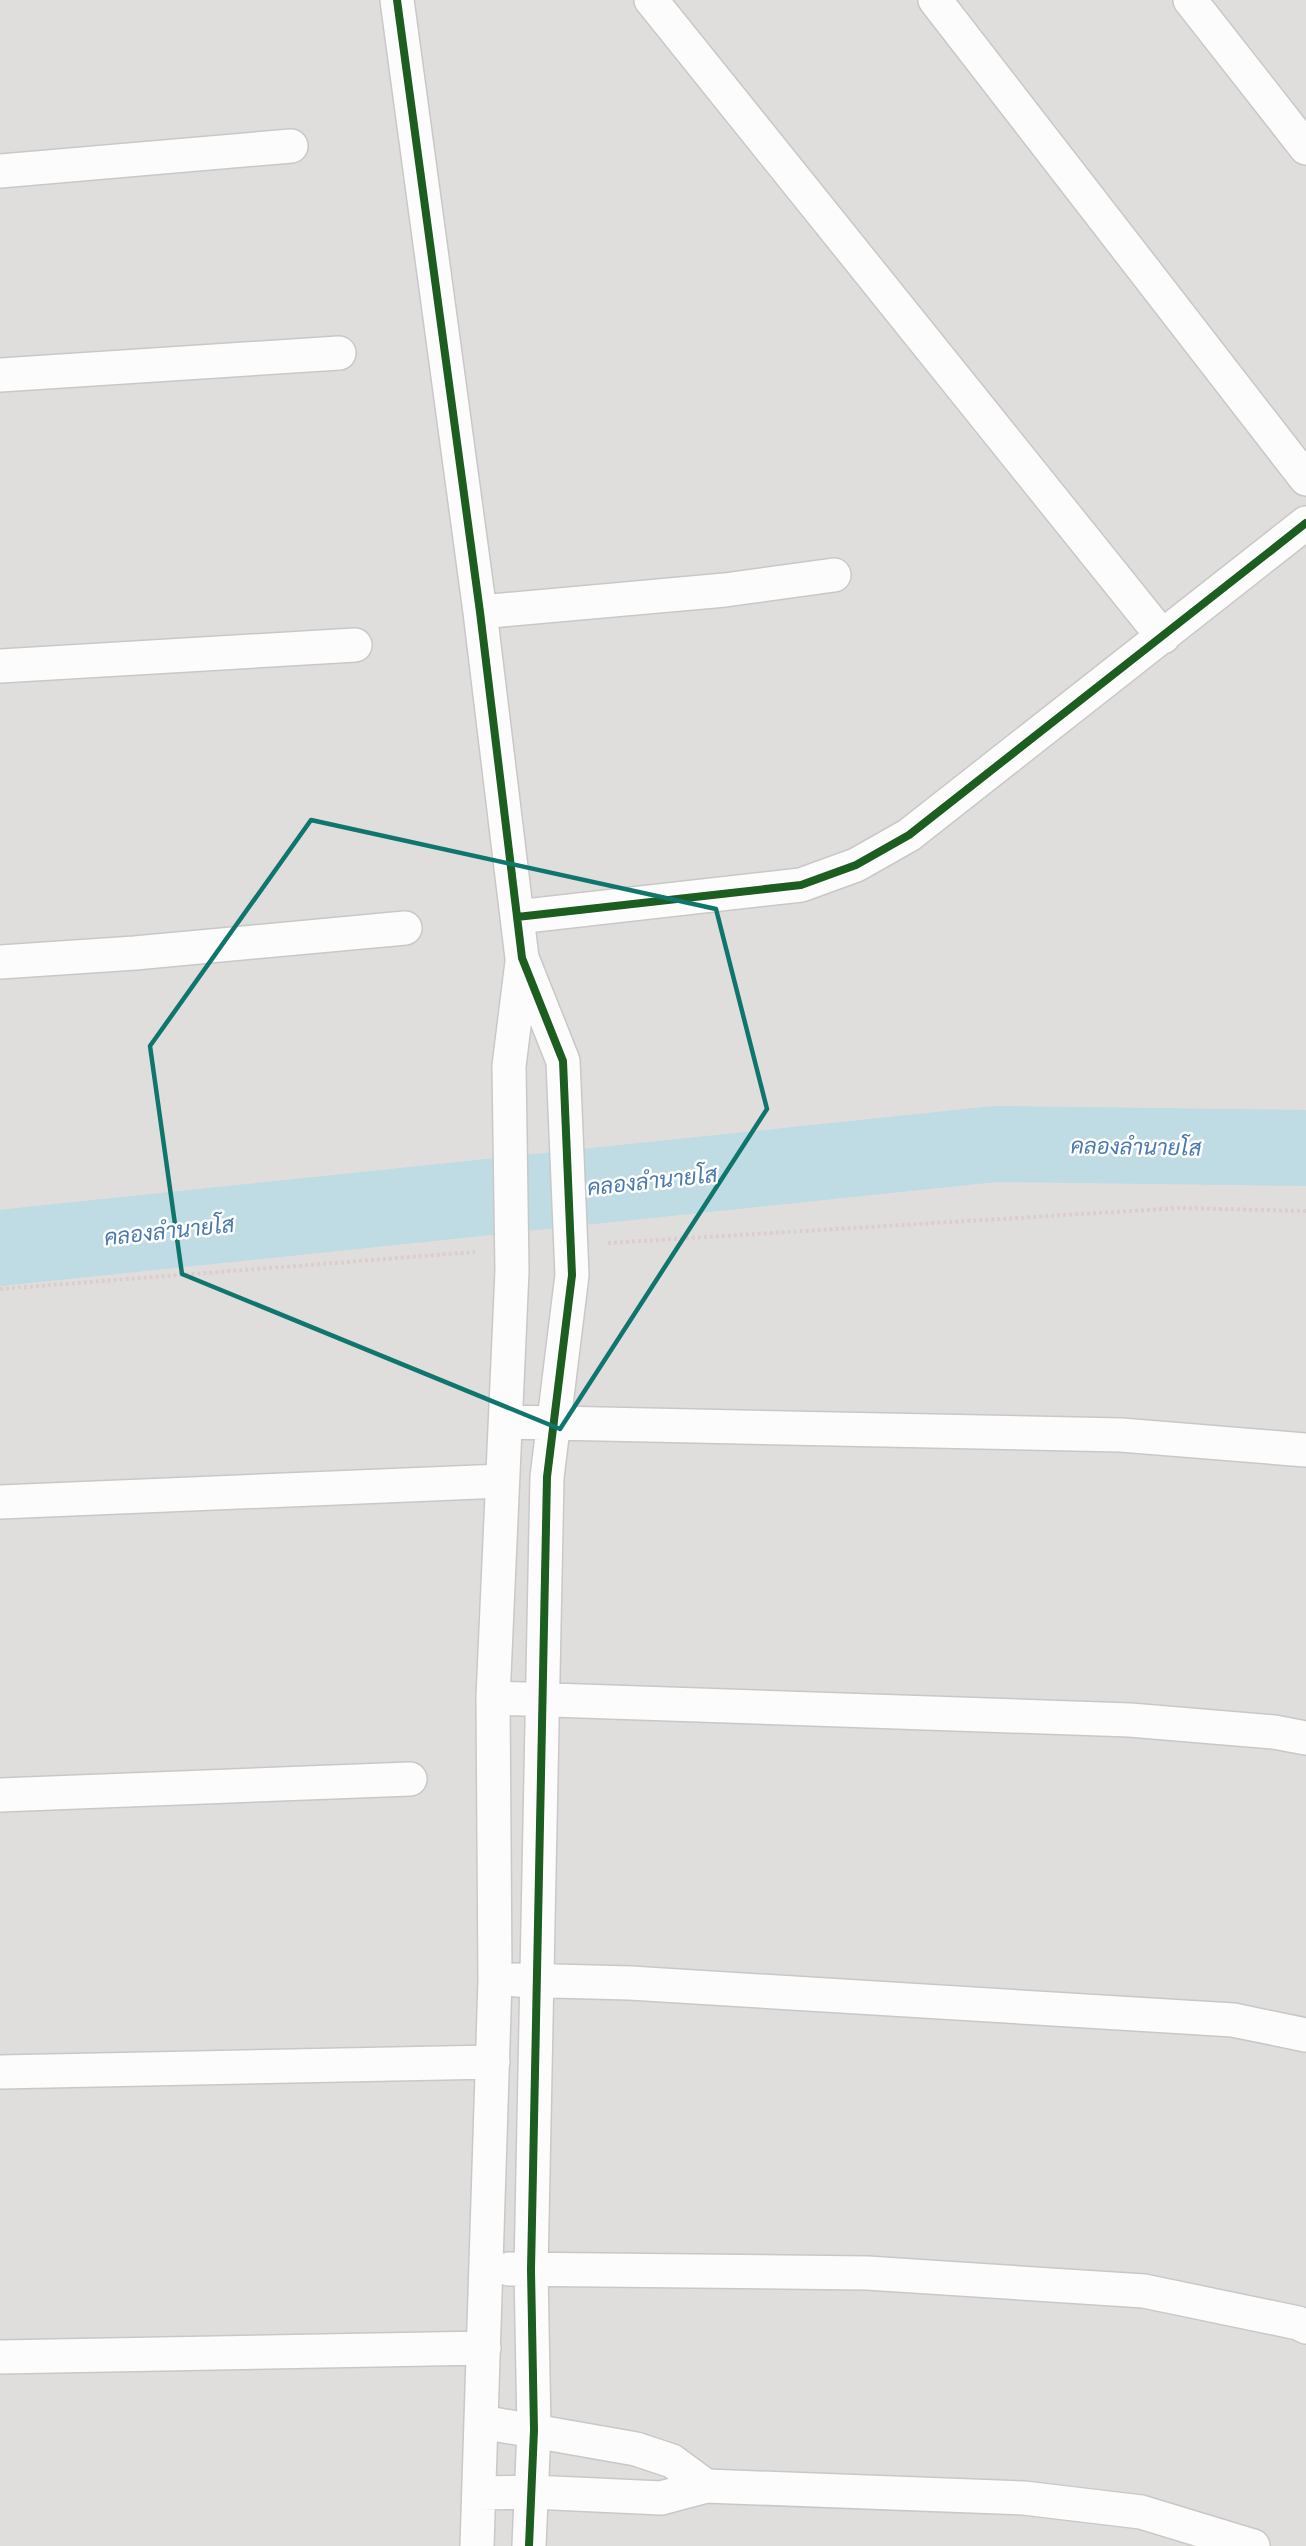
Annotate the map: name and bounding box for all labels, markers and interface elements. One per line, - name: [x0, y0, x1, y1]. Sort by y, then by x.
- water label: คลองลำนายโส: [1070, 1130, 1203, 1162]
- water label: คลองลำนายโส: [585, 1159, 720, 1201]
- water label: คลองลำนายโส: [102, 1209, 237, 1251]

